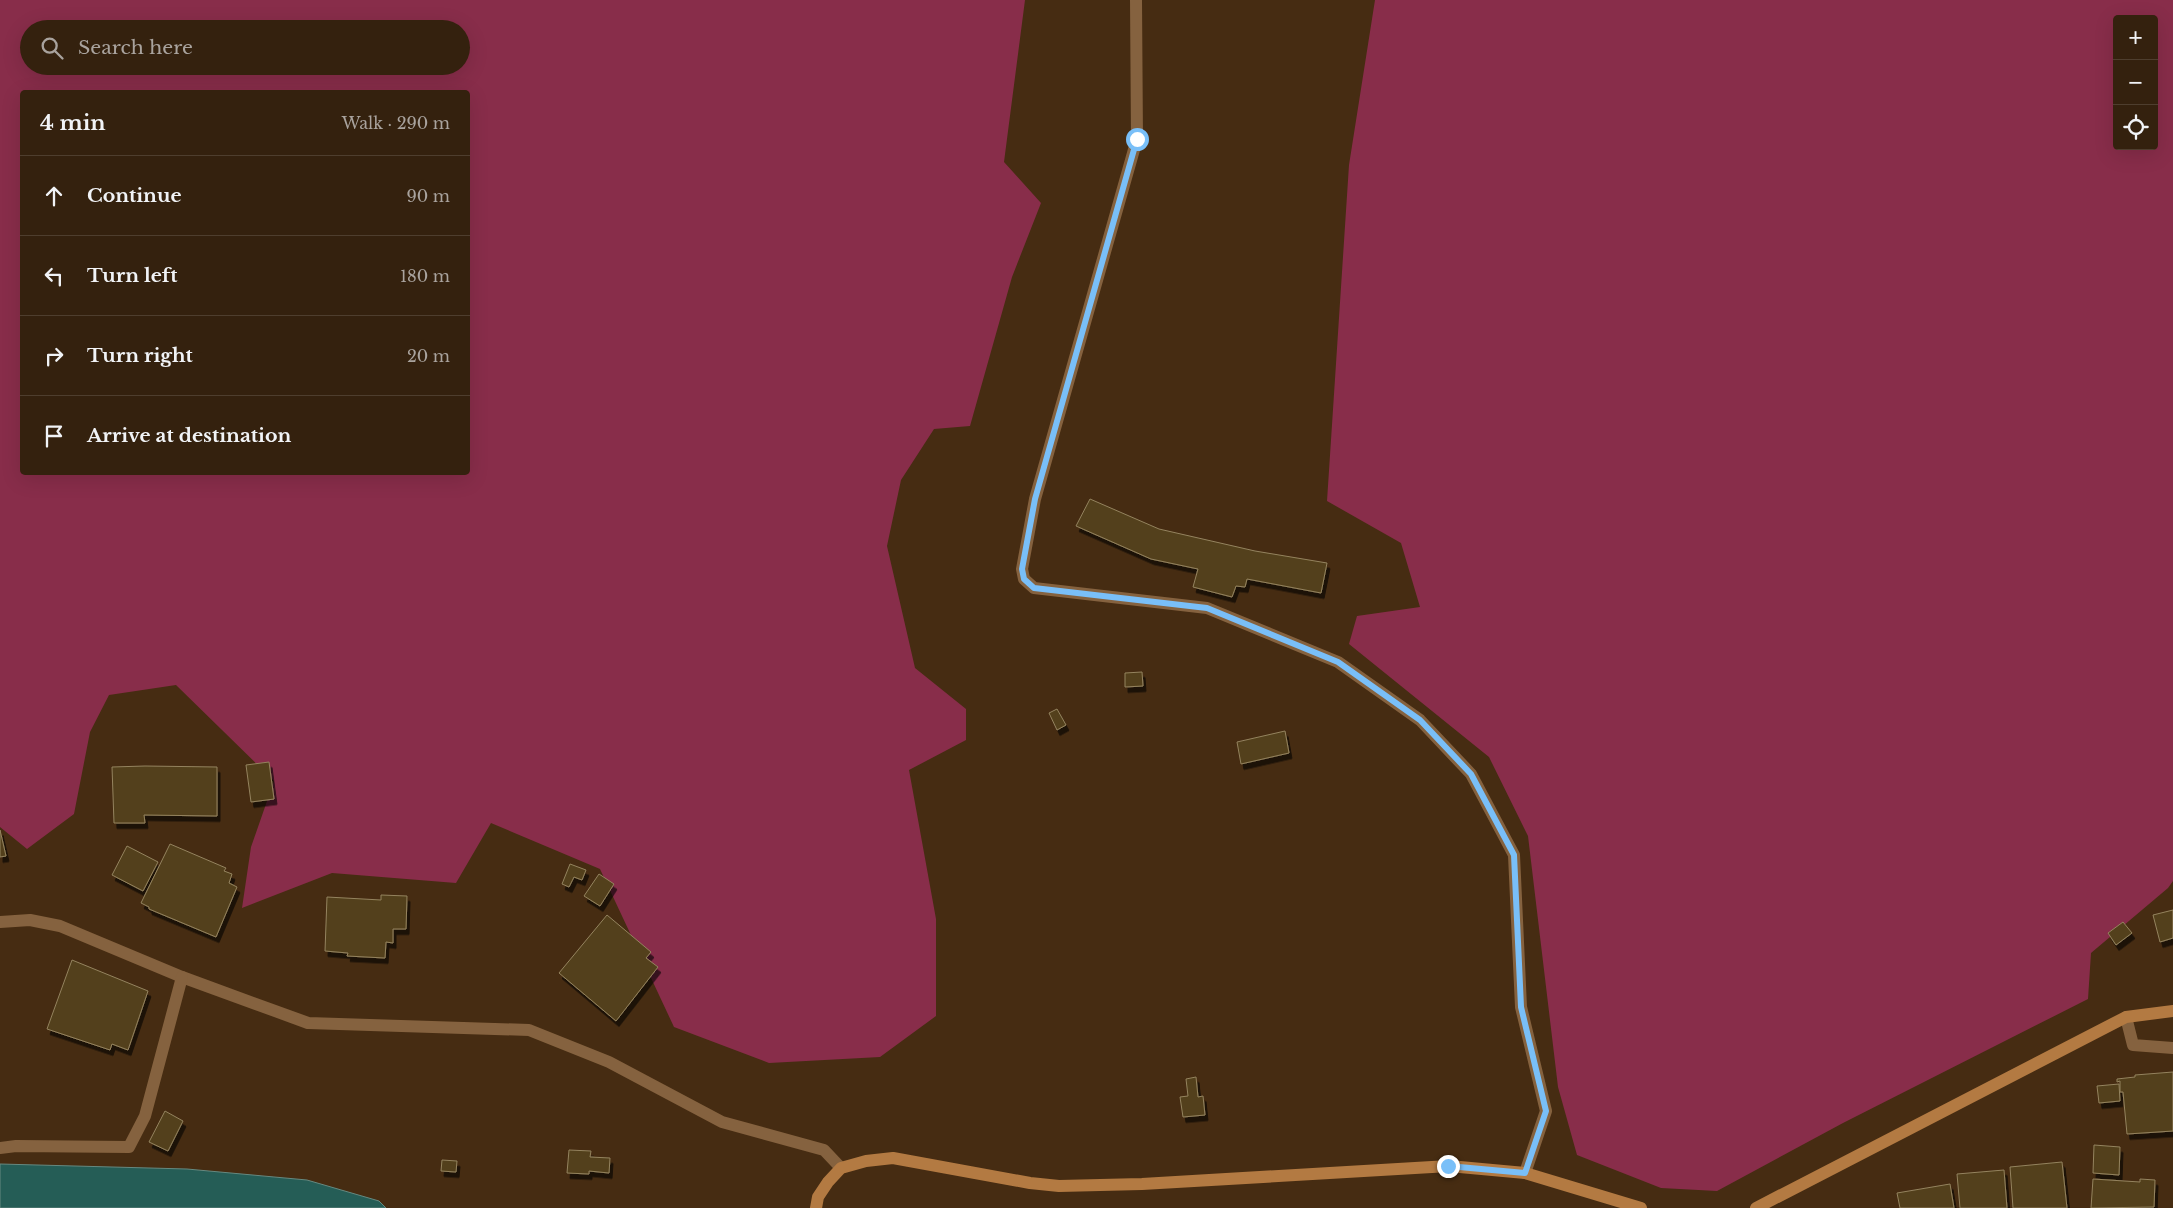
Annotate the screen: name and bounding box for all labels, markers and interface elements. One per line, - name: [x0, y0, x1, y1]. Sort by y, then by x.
- map controls: [2113, 15, 2158, 150]
- button: +: [2113, 15, 2158, 60]
- search box: [20, 20, 470, 75]
- icon: search: [38, 34, 66, 62]
- text: Search here: [78, 36, 193, 59]
- button: −: [2113, 60, 2158, 105]
- button: locate: [2113, 105, 2158, 150]
- text: 4 min: [40, 110, 106, 136]
- text: Walk · 290 m: [342, 113, 450, 133]
- route start: [1126, 128, 1149, 151]
- icon: ahead: [40, 182, 68, 210]
- text: Continue: [87, 184, 182, 207]
- text: 90 m: [407, 186, 450, 206]
- icon: left: [40, 262, 68, 290]
- text: Turn left: [87, 264, 178, 287]
- text: 180 m: [400, 266, 450, 286]
- icon: right: [40, 342, 68, 370]
- text: Turn right: [87, 344, 193, 367]
- text: 20 m: [407, 346, 450, 366]
- icon: arrive: [40, 422, 68, 450]
- text: Arrive at destination: [87, 424, 291, 447]
- route end: [1437, 1155, 1460, 1178]

